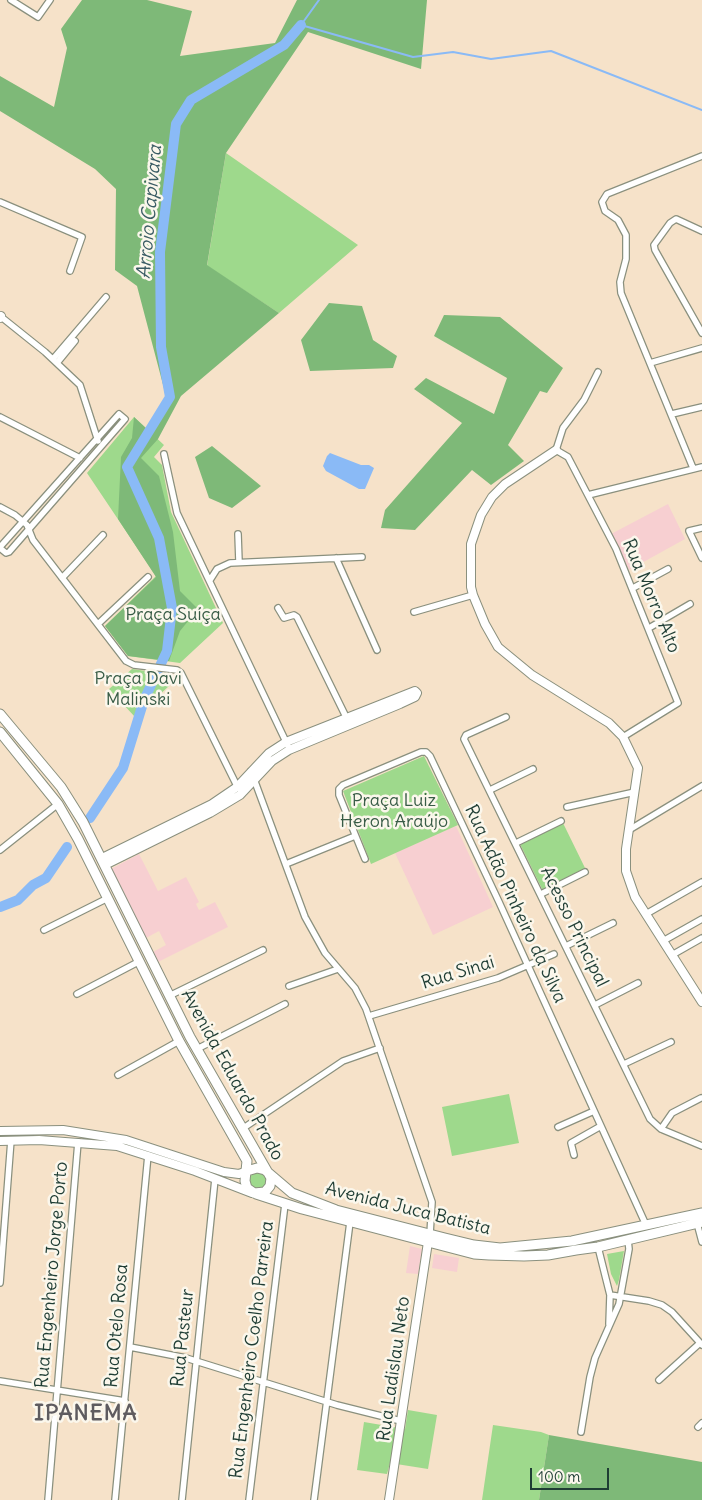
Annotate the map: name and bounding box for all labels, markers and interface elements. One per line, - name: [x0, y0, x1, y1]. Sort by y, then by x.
- water label: Arroio Capivara: [133, 144, 167, 280]
- street label: Rua Morro Alto: [617, 536, 685, 656]
- park label: Praça Suíça: [125, 604, 221, 626]
- park label: Praça Davi Malinski: [94, 668, 182, 711]
- park label: Praça Luiz Heron Araújo: [340, 790, 448, 832]
- street label: Rua Adão Pinheiro da Silva: [460, 801, 570, 1007]
- street label: Acesso Principal: [536, 863, 612, 991]
- street label: Rua Sinai: [419, 952, 497, 994]
- street label: Avenida Eduardo Prado: [176, 986, 288, 1164]
- street label: Rua Engenheiro Jorge Porto: [31, 1161, 73, 1389]
- street label: Avenida Juca Batista: [323, 1178, 493, 1240]
- street label: Rua Engenheiro Coelho Parreira: [225, 1220, 279, 1480]
- street label: Rua Otelo Rosa: [101, 1263, 133, 1389]
- street label: Rua Pasteur: [167, 1288, 199, 1388]
- street label: Rua Ladislau Neto: [373, 1295, 415, 1443]
- district label: IPANEMA: [33, 1401, 139, 1427]
- scale bar: [532, 1458, 611, 1490]
- text: 100 m: [538, 1467, 580, 1486]

